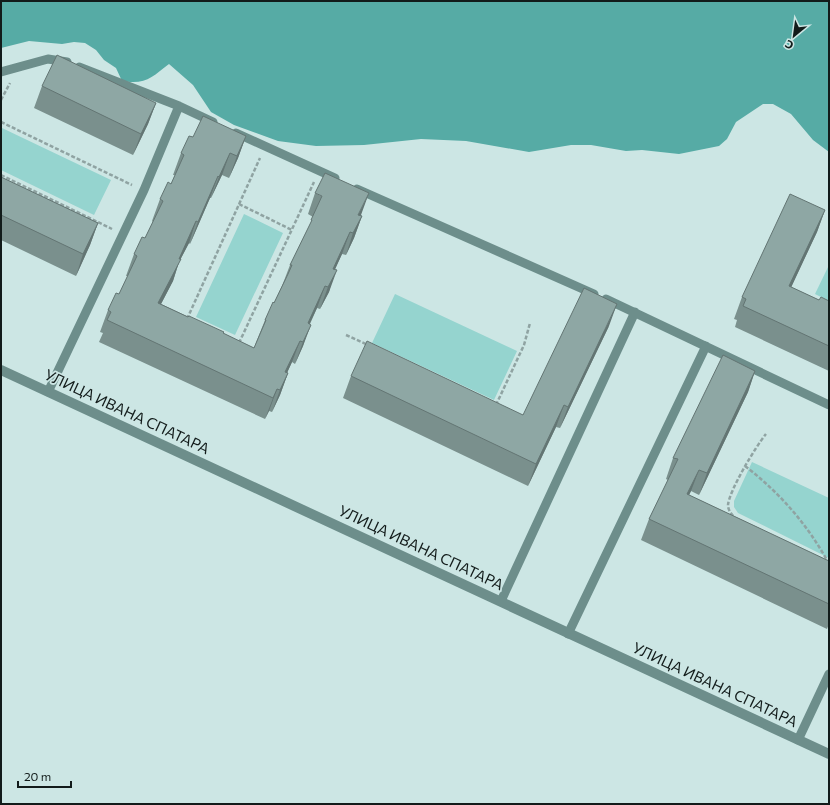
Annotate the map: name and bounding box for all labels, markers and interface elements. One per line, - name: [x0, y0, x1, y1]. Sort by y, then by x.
- north arrow: [774, 16, 814, 56]
- text: С: [782, 37, 795, 53]
- street label: УЛИЦА ИВАНА СПАТАРА: [42, 365, 213, 457]
- street label: УЛИЦА ИВАНА СПАТАРА: [336, 501, 507, 593]
- street label: УЛИЦА ИВАНА СПАТАРА: [630, 638, 801, 730]
- scale bar: [18, 763, 71, 789]
- text: 20 m: [24, 769, 51, 783]

